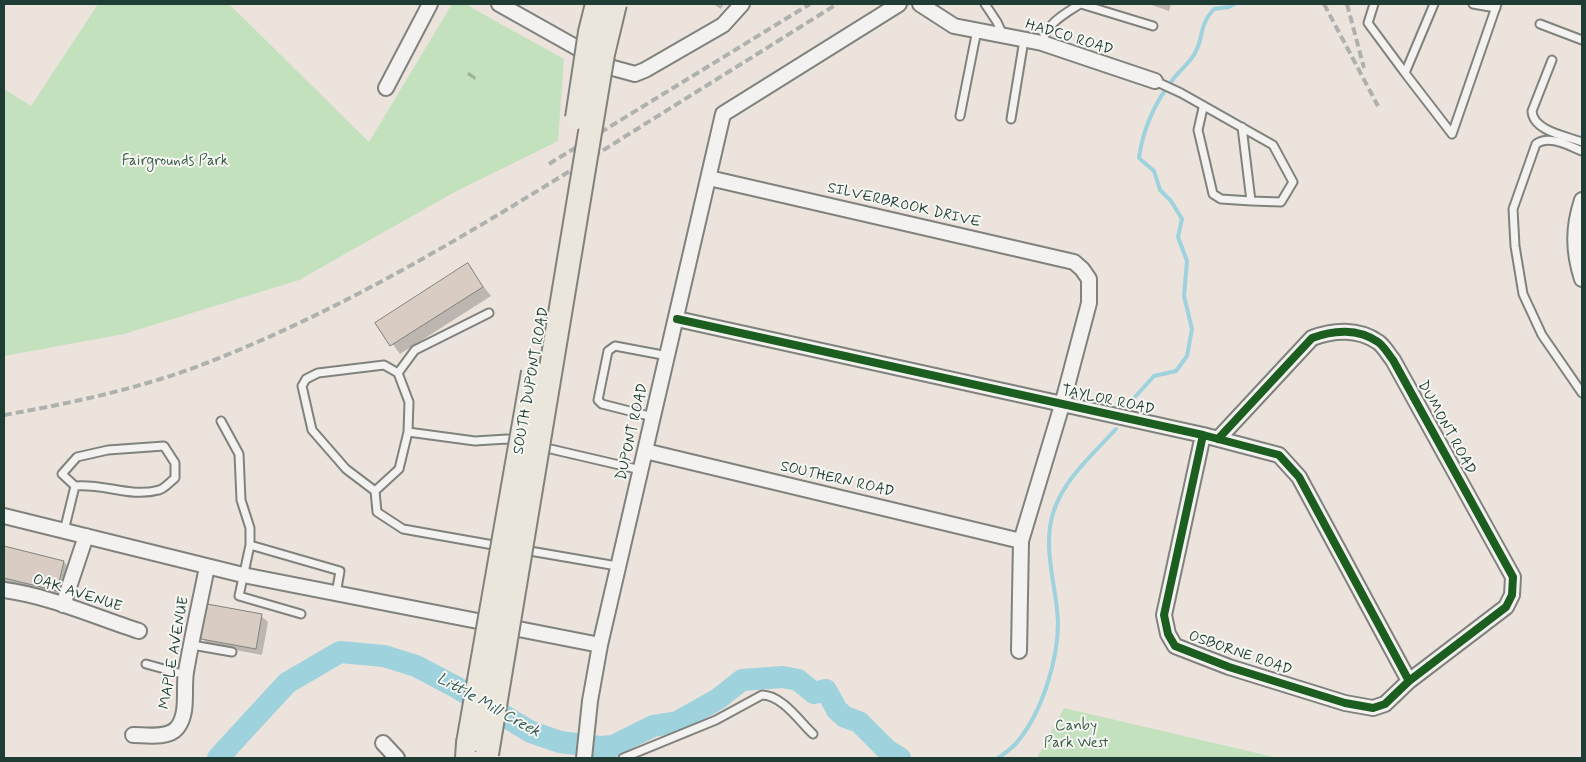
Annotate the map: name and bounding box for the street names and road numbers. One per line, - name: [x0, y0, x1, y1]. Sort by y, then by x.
- street label: HADCO ROAD: [1023, 16, 1115, 60]
- street label: SILVERBROOK DRIVE: [826, 180, 982, 232]
- street label: SOUTH DUPONT ROAD: [510, 306, 554, 456]
- street label: DUMONT ROAD: [1413, 378, 1479, 478]
- street label: DUPONT ROAD: [613, 382, 653, 482]
- street label: TAYLOR ROAD: [1060, 382, 1156, 420]
- street label: SOUTHERN ROAD: [778, 458, 896, 502]
- street label: OAK AVENUE: [30, 571, 124, 617]
- street label: MAPLE AVENUE: [156, 595, 194, 711]
- street label: OSBORNE ROAD: [1186, 628, 1294, 680]

